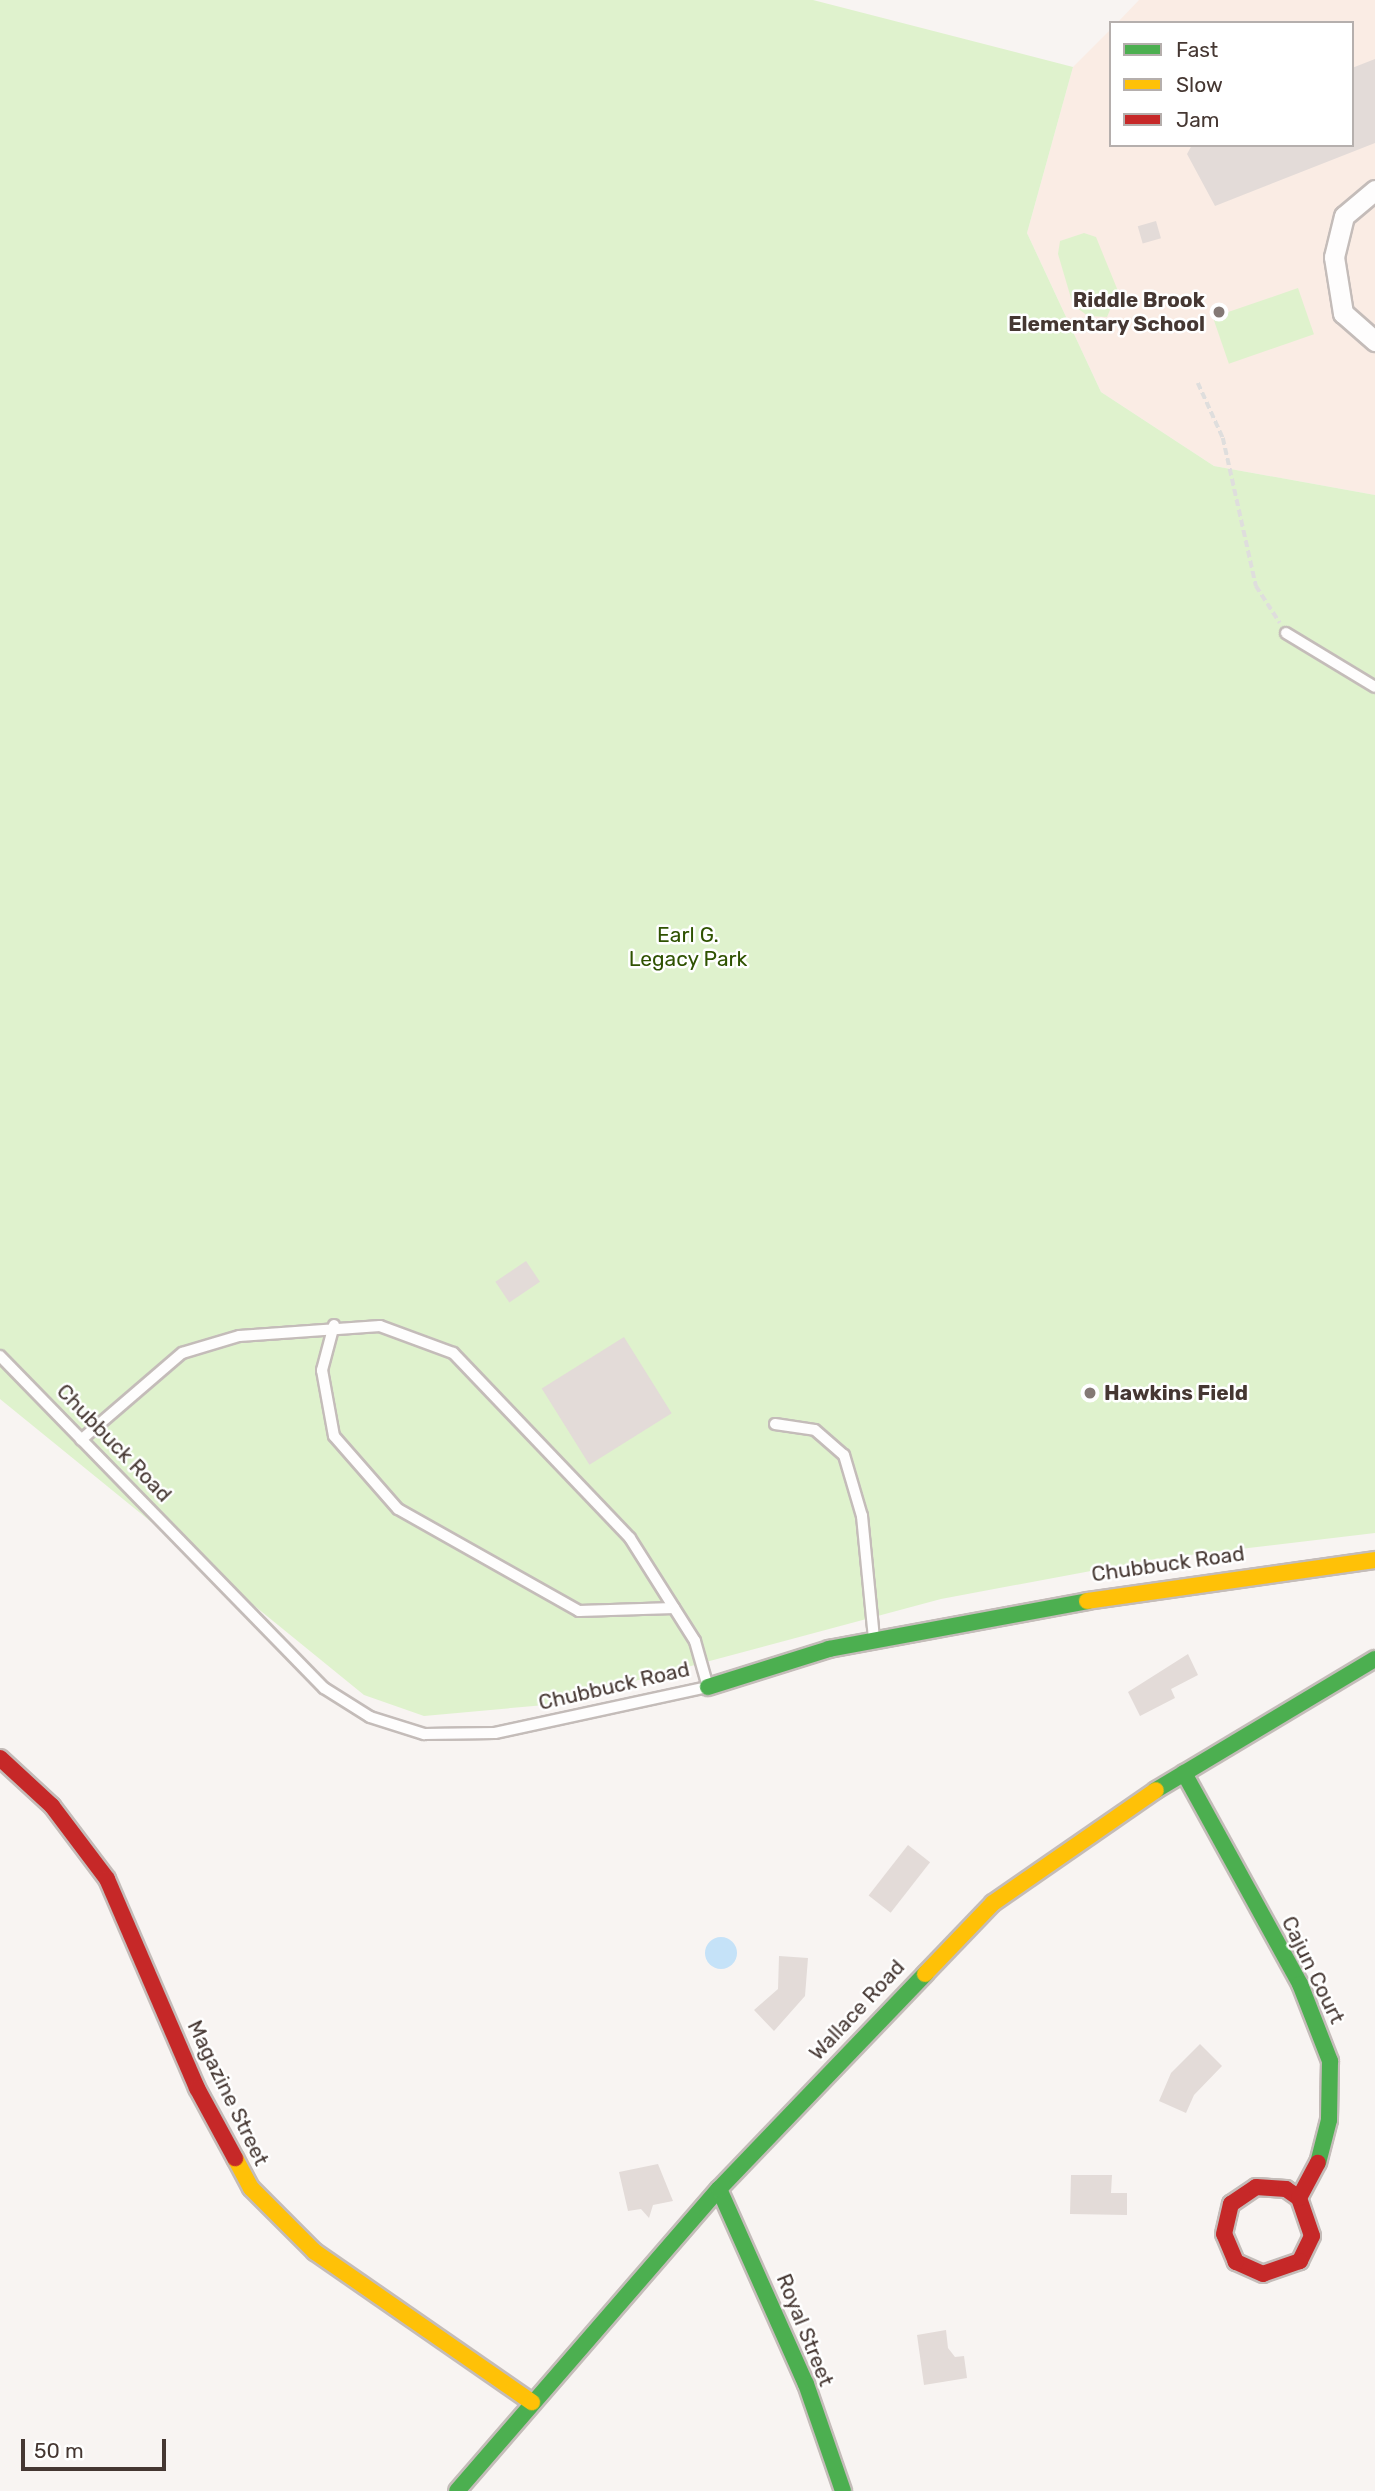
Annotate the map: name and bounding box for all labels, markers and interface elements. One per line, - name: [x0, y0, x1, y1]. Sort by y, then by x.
- legend: [1109, 21, 1354, 147]
- text: Fast: [1176, 37, 1218, 62]
- text: Slow: [1176, 72, 1223, 97]
- text: Jam: [1176, 107, 1220, 132]
- place label: Riddle Brook Elementary School: [1008, 287, 1205, 337]
- marker: Riddle Brook Elementary School: [1211, 304, 1227, 320]
- park label: Earl G. Legacy Park: [628, 922, 748, 972]
- street label: Chubbuck Road: [51, 1379, 177, 1507]
- place label: Hawkins Field: [1104, 1380, 1248, 1406]
- marker: Hawkins Field: [1082, 1385, 1098, 1401]
- street label: Chubbuck Road: [1090, 1541, 1246, 1587]
- street label: Chubbuck Road: [536, 1656, 692, 1716]
- street label: Cajun Court: [1276, 1912, 1350, 2028]
- street label: Wallace Road: [804, 1955, 910, 2065]
- street label: Magazine Street: [182, 2016, 274, 2170]
- street label: Royal Street: [771, 2270, 839, 2390]
- scale bar: [24, 2424, 170, 2468]
- text: 50 m: [34, 2438, 84, 2463]

